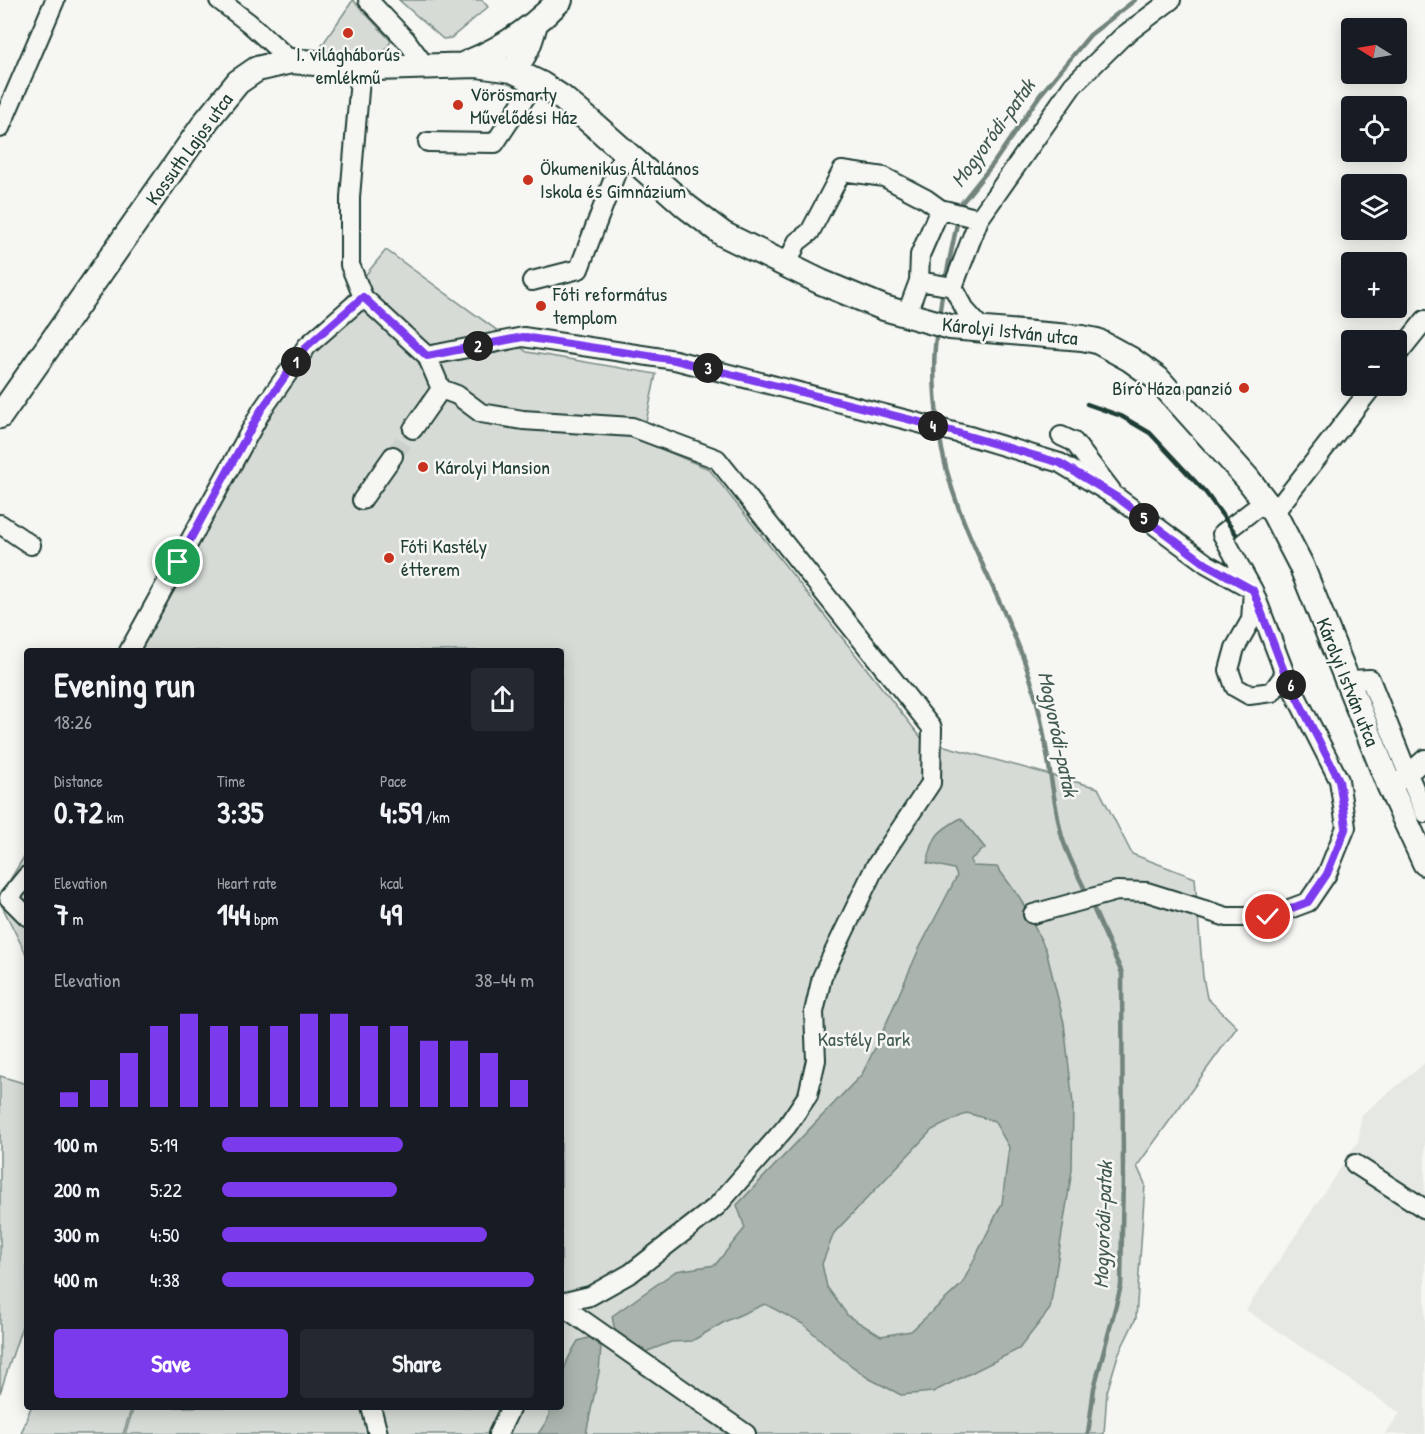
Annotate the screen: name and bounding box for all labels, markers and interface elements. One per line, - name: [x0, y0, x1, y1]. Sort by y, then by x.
- north arrow: [1341, 18, 1407, 84]
- map controls: [1341, 18, 1407, 396]
- marker: I. világháborús emlékmű: [341, 26, 355, 40]
- place label: I. világháborús emlékmű: [296, 40, 400, 90]
- water label: Mogyoródi-patak: [944, 71, 1043, 193]
- place label: Vörösmarty Művelődési Ház: [470, 80, 578, 130]
- street label: Kossuth Lajos utca: [139, 87, 239, 210]
- button: locate: [1341, 96, 1407, 162]
- marker: Vörösmarty Művelődési Ház: [451, 98, 465, 112]
- place label: Ökumenikus Általános Iskola és Gimnázium: [540, 154, 699, 204]
- marker: Ökumenikus Általános Iskola és Gimnázium: [521, 173, 535, 187]
- button: layers: [1341, 174, 1407, 240]
- button: +: [1341, 252, 1407, 318]
- place label: Fóti református templom: [552, 280, 667, 330]
- marker: Fóti református templom: [534, 299, 548, 313]
- street label: Károlyi István utca: [941, 310, 1079, 351]
- button: −: [1341, 330, 1407, 396]
- pin: 2: [463, 331, 493, 361]
- text: 2: [474, 335, 482, 357]
- pin: 1: [281, 347, 311, 377]
- text: 1: [293, 351, 299, 373]
- pin: 3: [693, 353, 723, 383]
- text: 3: [704, 357, 712, 379]
- place label: Bíró Háza panzió: [1112, 374, 1232, 401]
- marker: Bíró Háza panzió: [1237, 381, 1251, 395]
- pin: 4: [918, 411, 948, 441]
- text: 4: [930, 415, 936, 437]
- place label: Károlyi Mansion: [435, 453, 550, 480]
- marker: Károlyi Mansion: [416, 460, 430, 474]
- pin: 5: [1129, 503, 1159, 533]
- text: 5: [1141, 507, 1147, 529]
- place label: Fóti Kastély étterem: [400, 532, 487, 582]
- pin: [152, 536, 203, 587]
- icon: arrive: [161, 545, 194, 578]
- marker: Fóti Kastély étterem: [382, 551, 396, 565]
- street label: Károlyi István utca: [1310, 614, 1387, 750]
- text: Evening run: [54, 663, 195, 707]
- button: share: [471, 668, 534, 731]
- water label: Mogyoródi-patak: [1031, 669, 1086, 801]
- pin: 6: [1276, 670, 1306, 700]
- text: 6: [1288, 674, 1294, 696]
- text: 18:26: [54, 708, 92, 735]
- text: Distance: [54, 770, 103, 792]
- text: Time: [217, 770, 245, 792]
- text: Pace: [380, 770, 407, 792]
- text: 0.72: [54, 792, 103, 832]
- text: 3:35: [217, 792, 264, 832]
- text: 4:59: [380, 792, 422, 832]
- text: km: [103, 806, 124, 828]
- text: /km: [422, 806, 450, 828]
- text: Elevation: [54, 872, 107, 894]
- text: Heart rate: [217, 872, 277, 894]
- text: kcal: [380, 872, 403, 894]
- pin: [1242, 891, 1293, 942]
- text: 7: [54, 894, 69, 934]
- text: 144: [217, 894, 250, 934]
- text: 49: [380, 894, 402, 934]
- icon: check: [1251, 900, 1284, 933]
- text: m: [69, 908, 83, 930]
- text: bpm: [250, 908, 278, 930]
- text: Elevation: [54, 966, 120, 993]
- text: 38–44 m: [475, 966, 534, 993]
- park label: Kastély Park: [818, 1025, 910, 1052]
- text: 100 m: [54, 1131, 97, 1158]
- text: 5:19: [150, 1131, 178, 1158]
- water label: Mogyoródi-patak: [1086, 1159, 1119, 1289]
- text: 200 m: [54, 1176, 99, 1203]
- text: 5:22: [150, 1176, 182, 1203]
- text: 300 m: [54, 1221, 99, 1248]
- text: 4:50: [150, 1221, 180, 1248]
- text: 400 m: [54, 1266, 98, 1293]
- text: 4:38: [150, 1266, 180, 1293]
- button: Save: [54, 1329, 288, 1398]
- button: Share: [300, 1329, 534, 1398]

